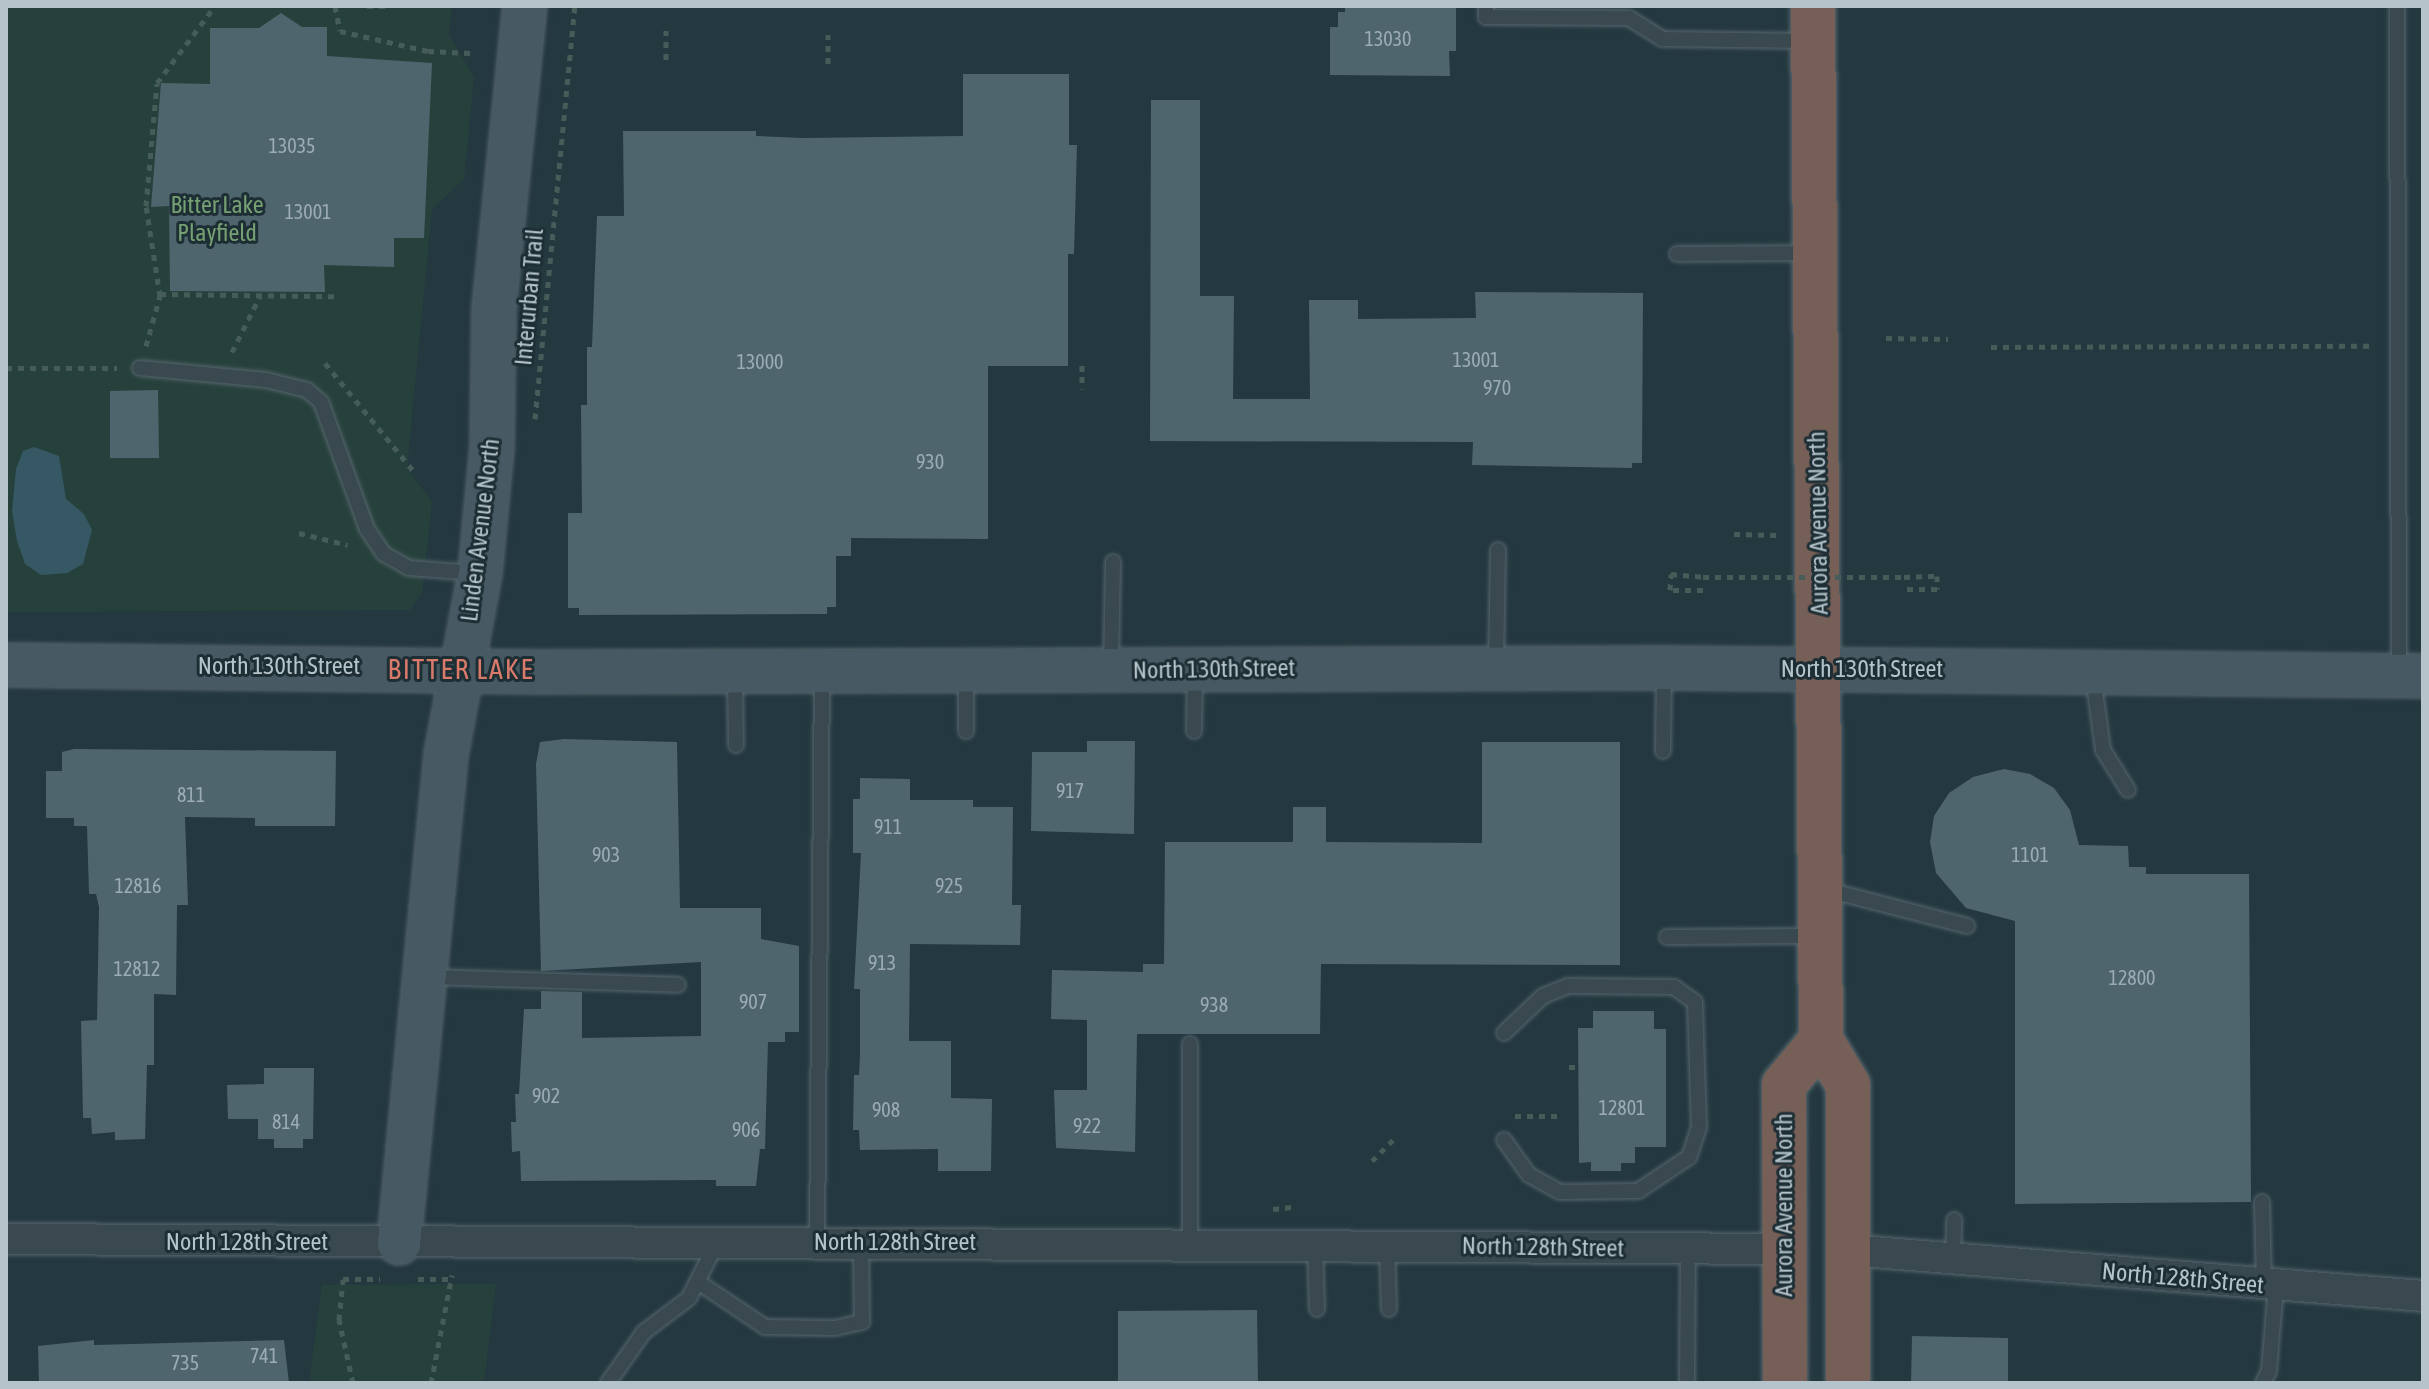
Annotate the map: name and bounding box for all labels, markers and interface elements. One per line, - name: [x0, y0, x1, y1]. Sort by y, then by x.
- house number: 13030: [1365, 26, 1411, 50]
- house number: 13035: [269, 133, 315, 157]
- park label: Bitter Lake Playfield: [170, 191, 264, 247]
- house number: 13001: [285, 199, 331, 223]
- street label: Interurban Trail: [509, 227, 549, 367]
- house number: 13001: [1453, 347, 1499, 371]
- house number: 13000: [737, 349, 783, 373]
- house number: 970: [1483, 375, 1511, 399]
- street label: Aurora Avenue North: [1802, 431, 1834, 615]
- street label: Linden Avenue North: [454, 437, 506, 623]
- house number: 930: [916, 449, 944, 473]
- street label: North 130th Street: [198, 652, 360, 680]
- district label: BITTER LAKE: [388, 652, 534, 686]
- street label: North 130th Street: [1133, 653, 1295, 685]
- street label: North 130th Street: [1781, 655, 1943, 683]
- house number: 917: [1056, 778, 1084, 802]
- house number: 811: [177, 782, 205, 806]
- house number: 911: [874, 814, 902, 838]
- house number: 903: [592, 842, 620, 866]
- house number: 1101: [2011, 842, 2049, 866]
- house number: 12816: [115, 873, 161, 897]
- house number: 925: [935, 873, 963, 897]
- house number: 913: [868, 950, 896, 974]
- house number: 12812: [114, 956, 160, 980]
- house number: 12800: [2109, 965, 2155, 989]
- house number: 907: [739, 989, 767, 1013]
- house number: 938: [1200, 992, 1228, 1016]
- house number: 902: [532, 1083, 560, 1107]
- house number: 12801: [1599, 1095, 1645, 1119]
- house number: 908: [872, 1097, 900, 1121]
- house number: 814: [272, 1109, 300, 1133]
- house number: 922: [1073, 1113, 1101, 1137]
- street label: Aurora Avenue North: [1770, 1113, 1798, 1297]
- house number: 906: [732, 1117, 760, 1141]
- street label: North 128th Street: [166, 1228, 328, 1256]
- street label: North 128th Street: [814, 1228, 976, 1256]
- street label: North 128th Street: [1462, 1231, 1624, 1263]
- street label: North 128th Street: [2101, 1257, 2265, 1299]
- house number: 741: [250, 1343, 278, 1367]
- house number: 735: [171, 1350, 199, 1374]

